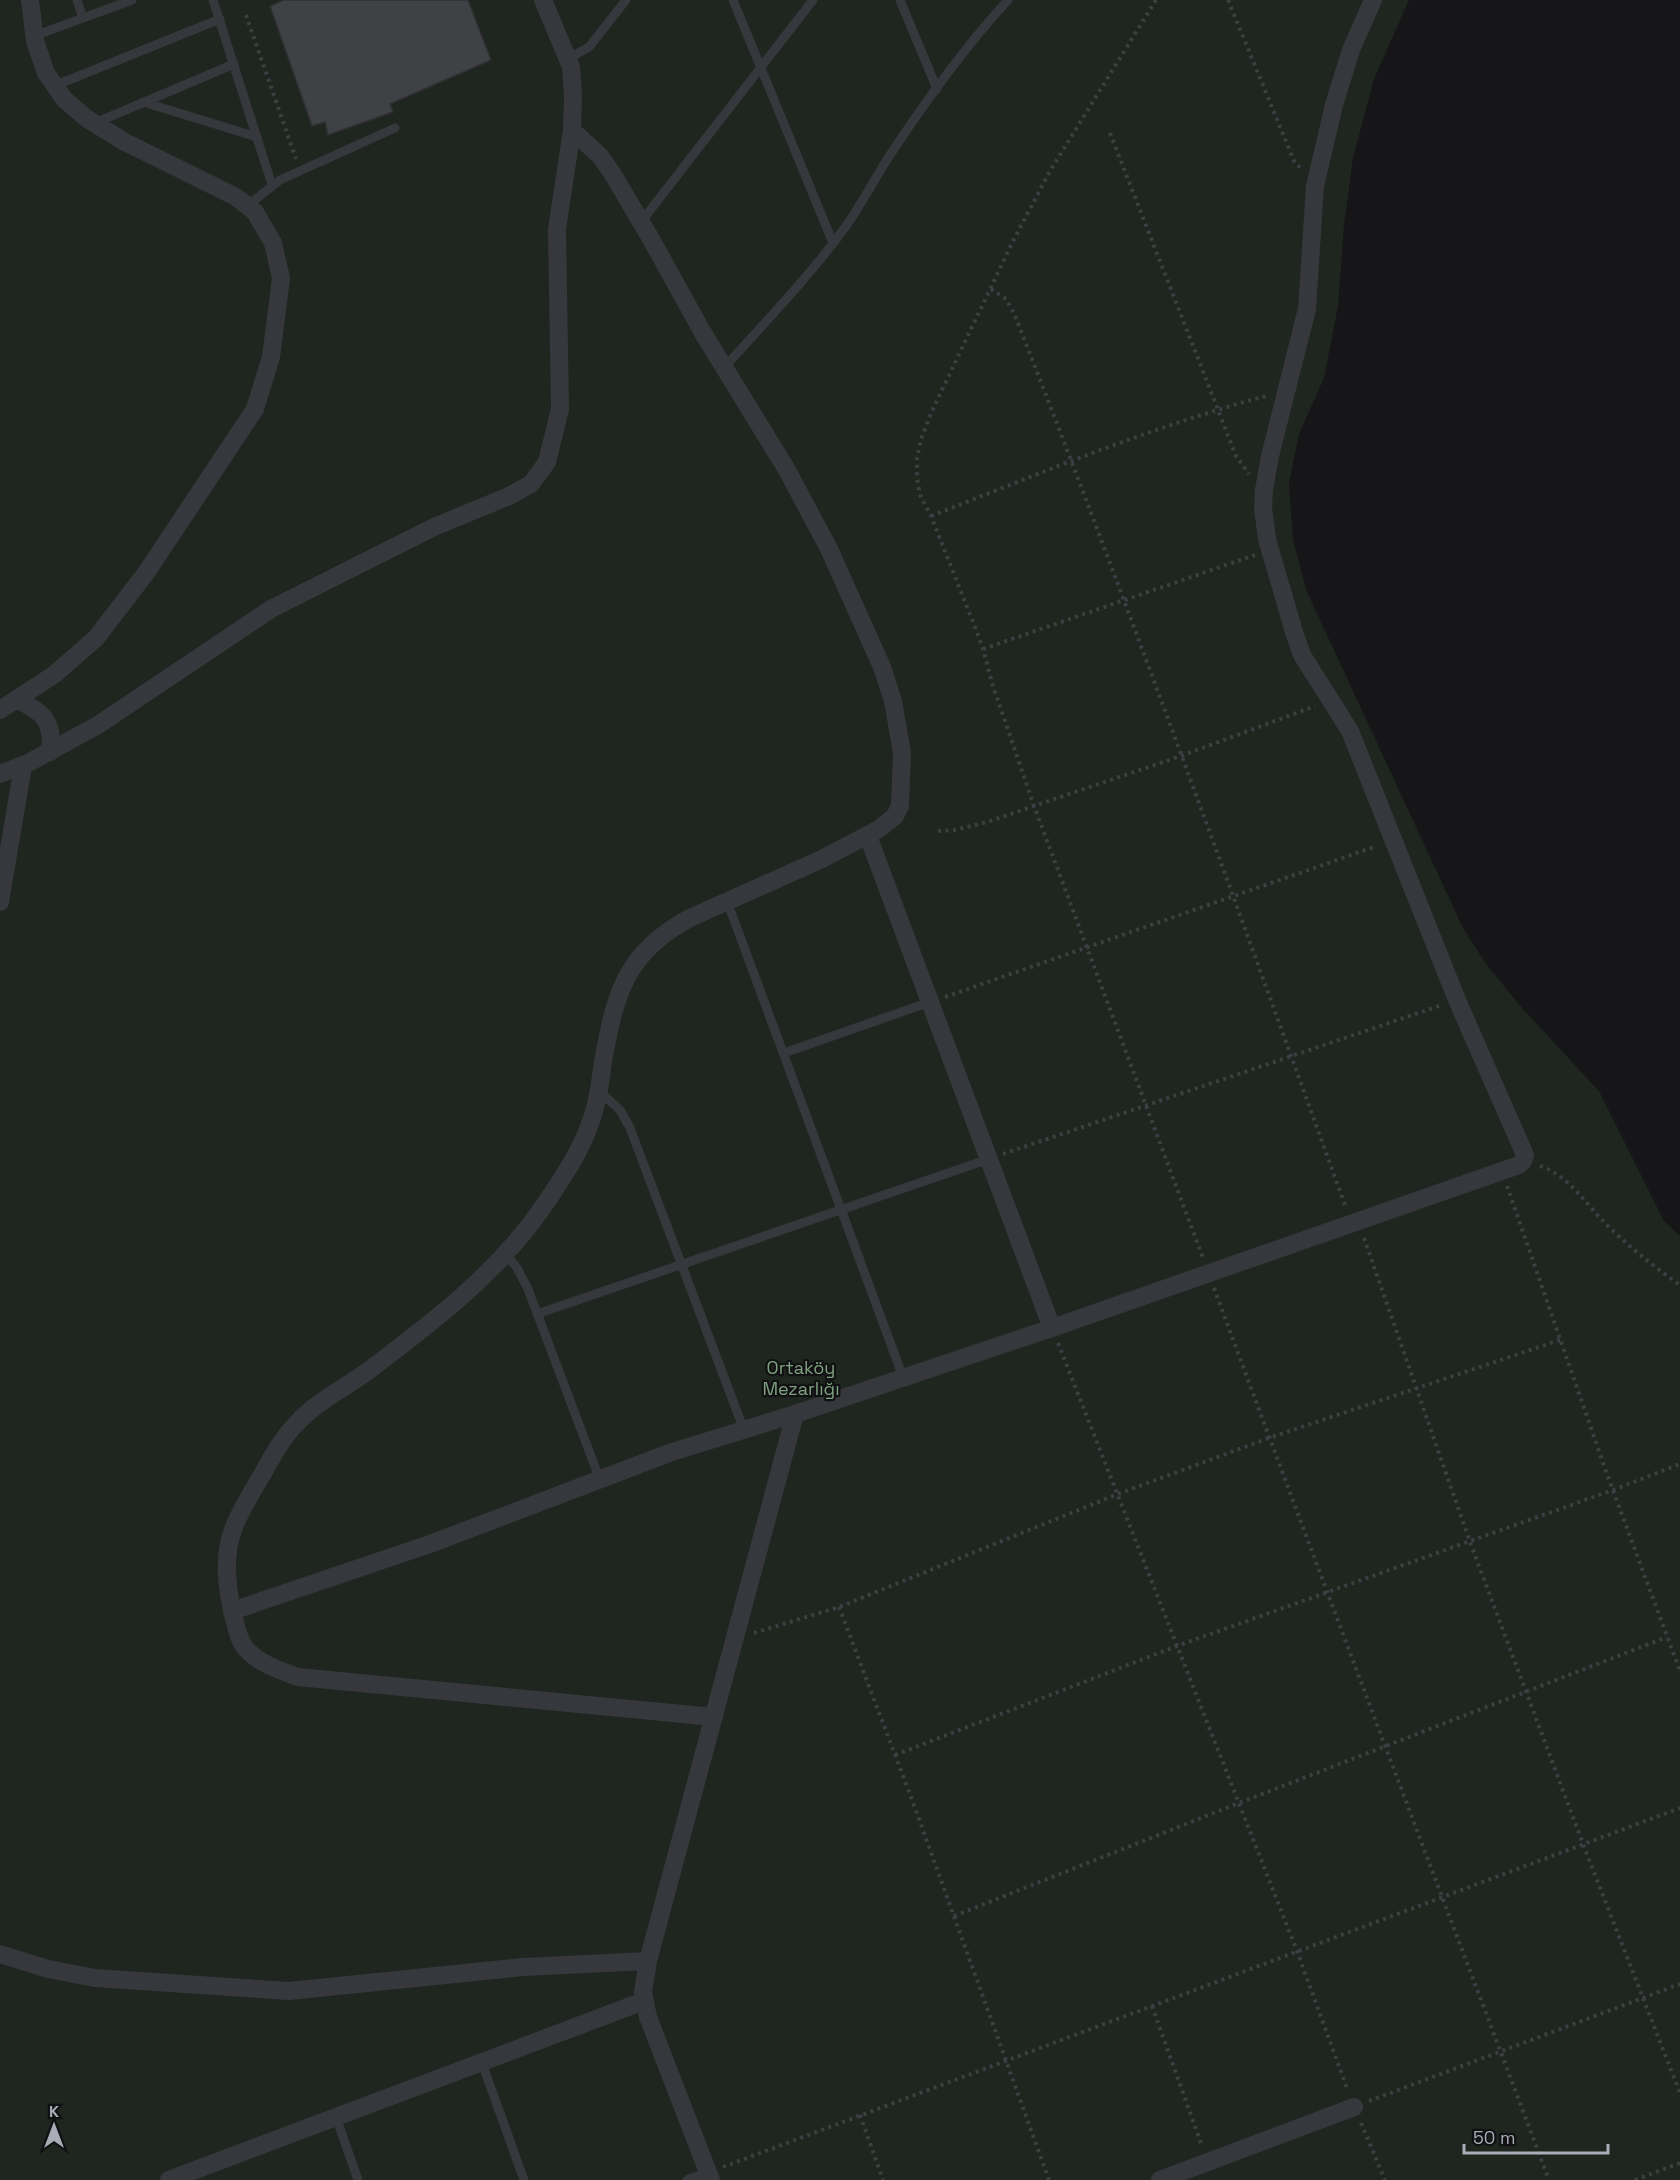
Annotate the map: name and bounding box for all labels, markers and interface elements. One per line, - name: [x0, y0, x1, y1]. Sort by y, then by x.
- park label: Ortaköy Mezarlığı: [762, 1356, 840, 1400]
- north arrow: [24, 2096, 84, 2156]
- text: K: [49, 2101, 59, 2122]
- scale bar: [1464, 2117, 1608, 2155]
- text: 50 m: [1473, 2126, 1515, 2149]

